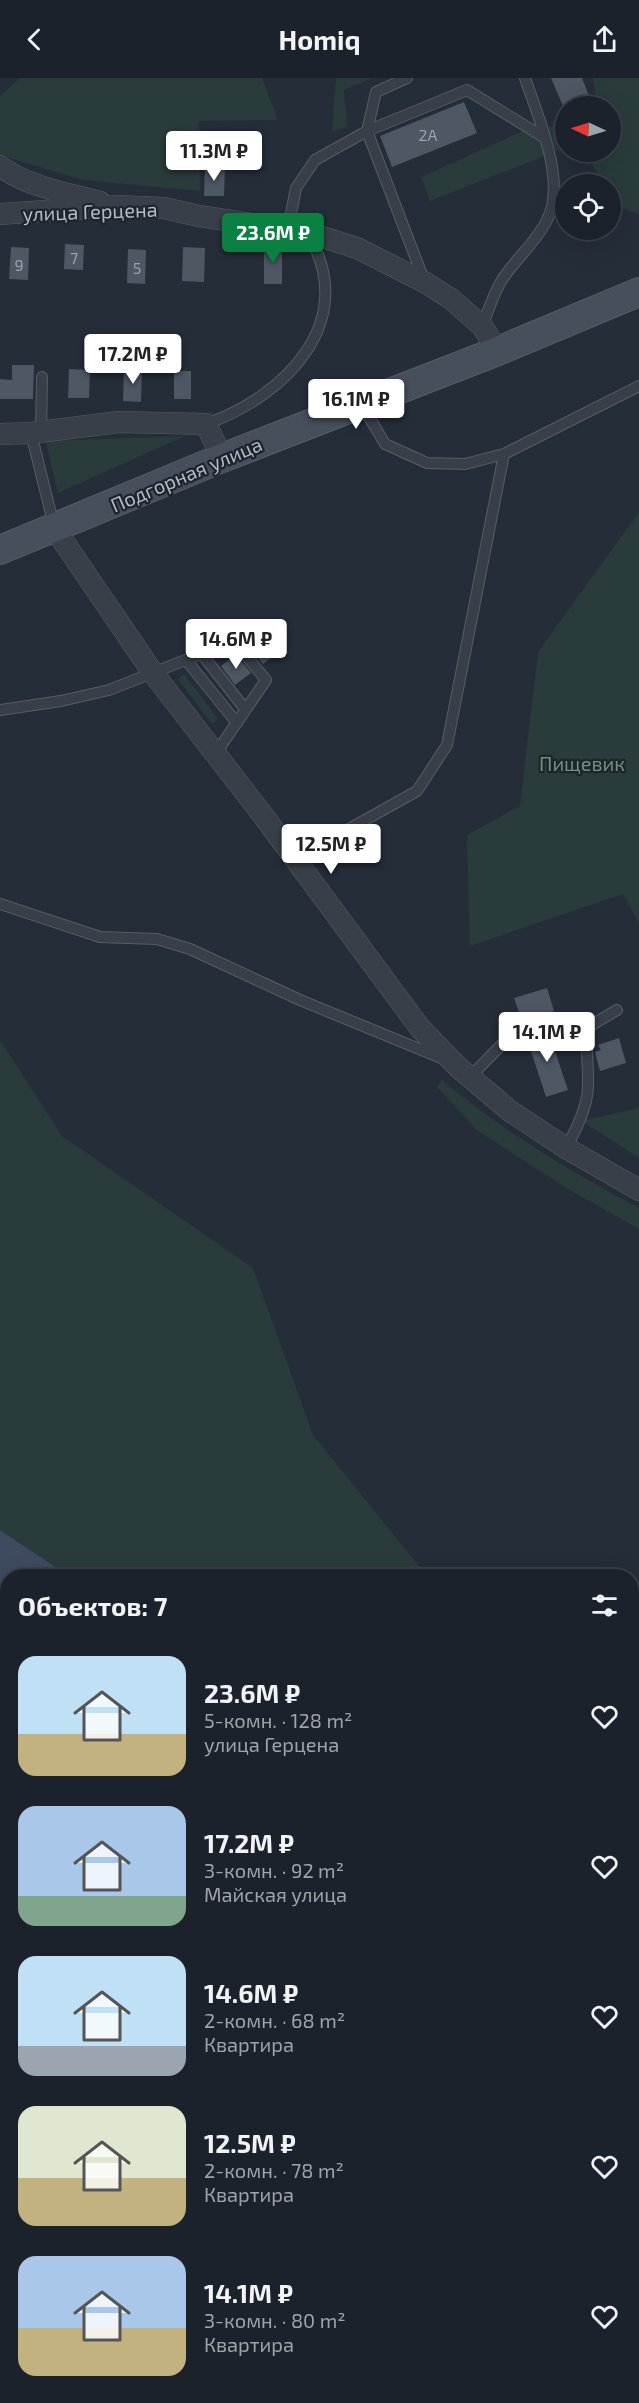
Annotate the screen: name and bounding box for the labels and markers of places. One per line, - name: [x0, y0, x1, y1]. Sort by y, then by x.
- pin: 11.3M ₽: [159, 131, 269, 182]
- pin: 23.6M ₽: [218, 213, 328, 264]
- pin: 17.2M ₽: [78, 334, 188, 385]
- pin: 16.1M ₽: [301, 379, 411, 430]
- pin: 14.6M ₽: [181, 619, 291, 670]
- pin: 12.5M ₽: [276, 824, 386, 875]
- pin: 14.1M ₽: [492, 1012, 602, 1063]

